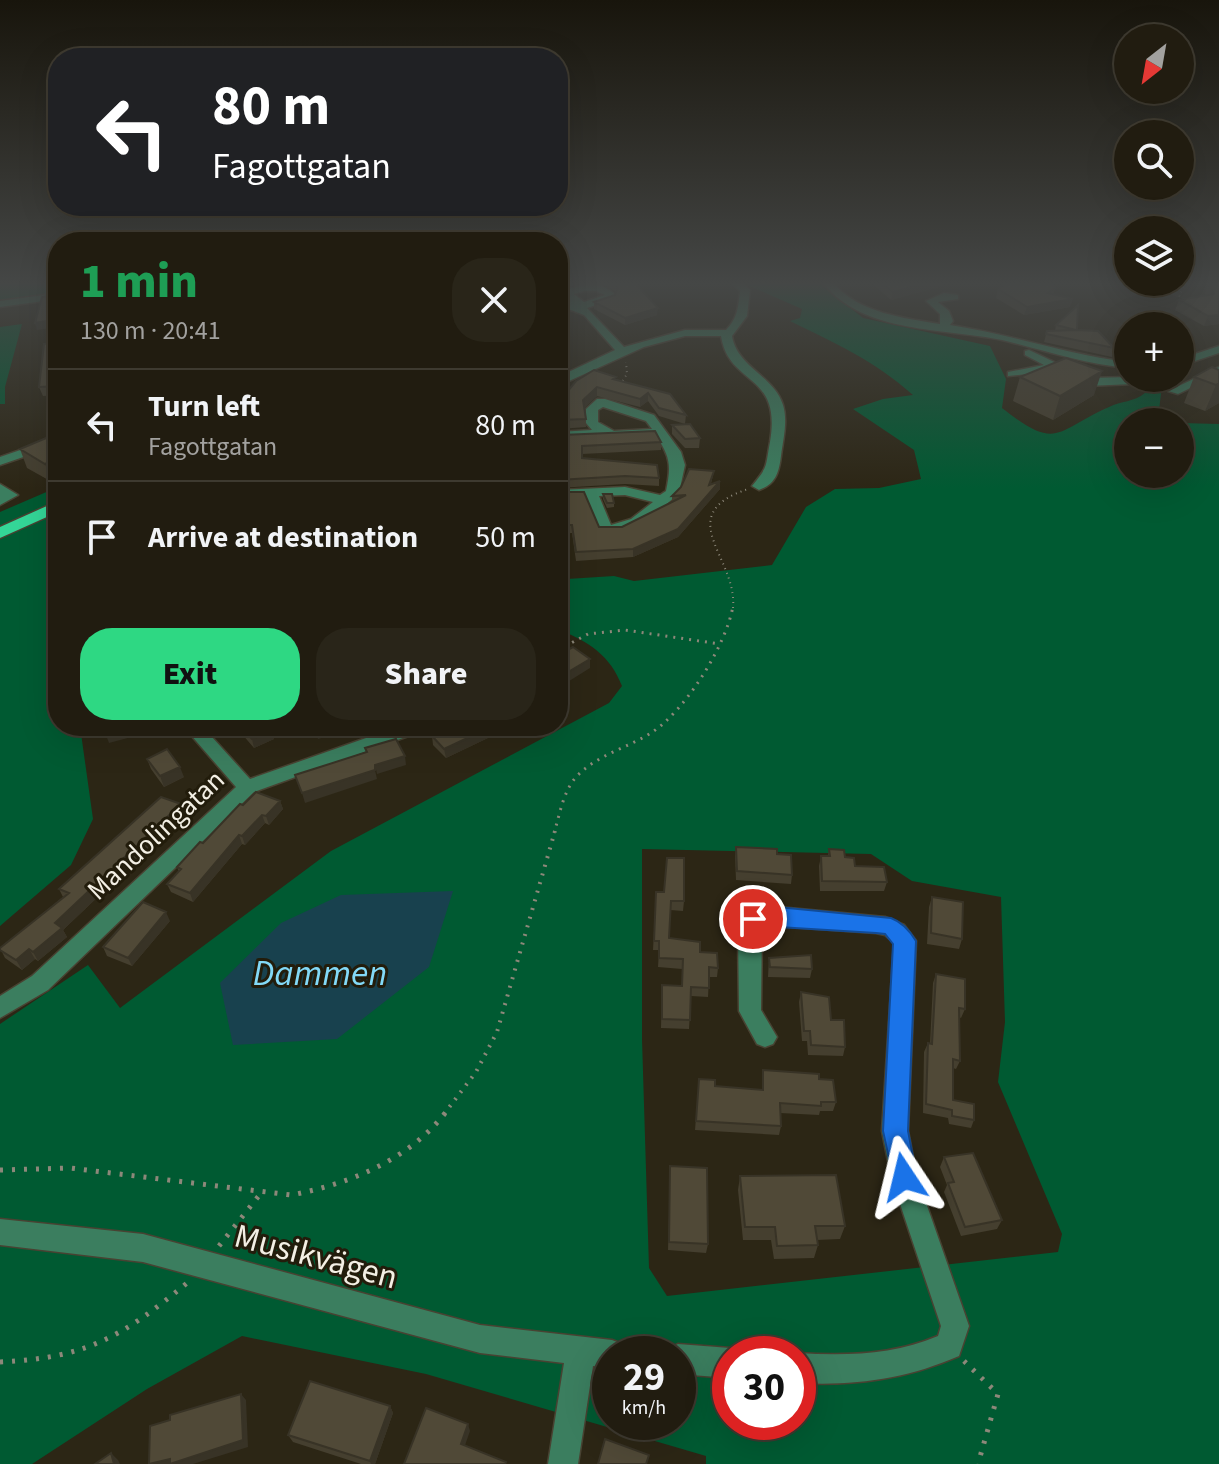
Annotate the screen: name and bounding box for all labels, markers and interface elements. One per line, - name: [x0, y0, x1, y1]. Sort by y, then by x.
- north arrow: [1114, 24, 1194, 104]
- map controls: [1114, 24, 1194, 488]
- text: 80 m: [212, 67, 330, 146]
- icon: left: [80, 80, 184, 184]
- button: search: [1114, 120, 1194, 200]
- text: Fagottgatan: [212, 141, 391, 192]
- button: layers: [1114, 216, 1194, 296]
- text: 1 min: [80, 248, 198, 316]
- button: close: [452, 258, 536, 342]
- text: 130 m · 20:41: [80, 312, 221, 349]
- button: +: [1114, 312, 1194, 392]
- text: Turn left: [148, 385, 260, 428]
- icon: left: [80, 403, 124, 447]
- text: 80 m: [475, 404, 536, 447]
- button: −: [1114, 408, 1194, 488]
- text: Fagottgatan: [148, 428, 277, 465]
- icon: arrive: [80, 515, 124, 559]
- text: Arrive at destination: [148, 516, 418, 559]
- text: 50 m: [475, 516, 536, 559]
- button: Exit: [80, 628, 300, 720]
- button: Share: [316, 628, 536, 720]
- street label: Mandolingatan: [78, 761, 234, 909]
- pin: [719, 885, 787, 953]
- icon: arrive: [731, 897, 775, 941]
- water label: Dammen: [253, 948, 387, 999]
- position arrow: [862, 1135, 946, 1219]
- street label: Musikvägen: [229, 1212, 403, 1302]
- speed limit sign: 30: [712, 1336, 816, 1440]
- text: 29: [623, 1349, 665, 1406]
- text: km/h: [622, 1394, 666, 1422]

